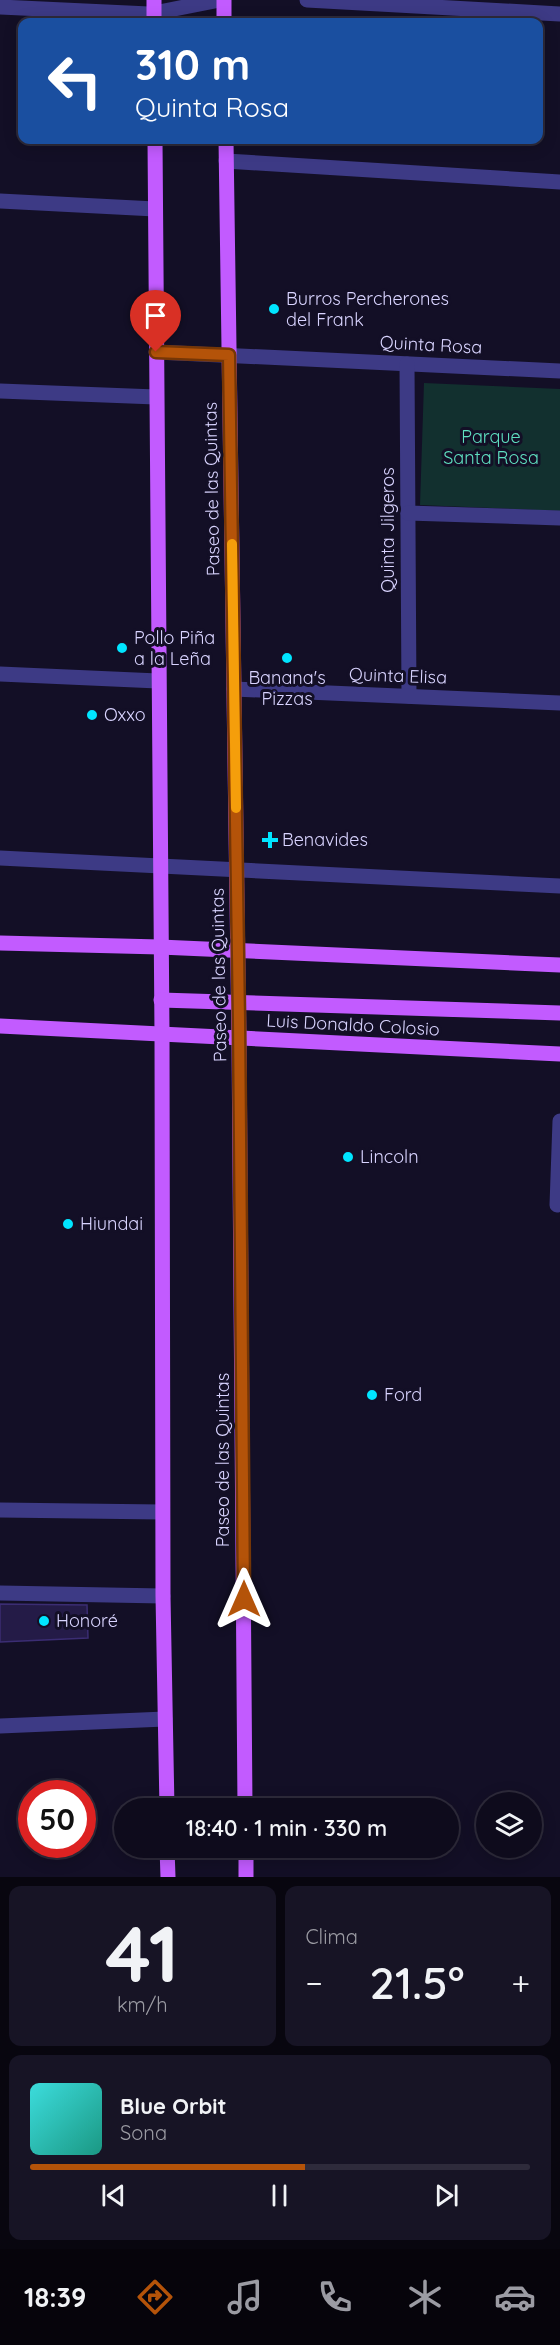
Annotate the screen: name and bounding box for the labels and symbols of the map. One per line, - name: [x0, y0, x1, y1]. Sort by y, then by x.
- place label: Burros Percherones del Frank: [286, 287, 449, 331]
- pin: [130, 290, 181, 352]
- marker: Burros Percherones del Frank: [267, 302, 281, 316]
- street label: Quinta Rosa: [379, 330, 483, 359]
- street label: Paseo de las Quintas: [198, 402, 225, 576]
- park label: Parque Santa Rosa: [443, 425, 539, 469]
- street label: Quinta Jilgeros: [376, 467, 399, 593]
- place label: Pollo Piña a la Leña: [134, 626, 215, 670]
- marker: Pollo Piña a la Leña: [115, 641, 129, 655]
- marker: Banana's Pizzas: [280, 651, 294, 665]
- street label: Quinta Elisa: [349, 662, 447, 689]
- place label: Banana's Pizzas: [248, 666, 326, 710]
- place label: Oxxo: [104, 703, 146, 726]
- marker: Oxxo: [85, 708, 99, 722]
- place label: Benavides: [282, 828, 368, 851]
- marker: Benavides: [263, 833, 277, 847]
- street label: Paseo de las Quintas: [205, 888, 232, 1062]
- street label: Luis Donaldo Colosio: [266, 1008, 440, 1041]
- place label: Lincoln: [360, 1145, 419, 1168]
- marker: Lincoln: [341, 1150, 355, 1164]
- place label: Hiundai: [80, 1212, 143, 1235]
- marker: Hiundai: [61, 1217, 75, 1231]
- street label: Paseo de las Quintas: [211, 1373, 234, 1547]
- place label: Ford: [384, 1383, 422, 1406]
- marker: Ford: [365, 1388, 379, 1402]
- position arrow: [212, 1567, 276, 1631]
- place label: Honoré: [56, 1609, 118, 1632]
- marker: Honoré: [37, 1614, 51, 1628]
- speed limit sign: 50: [18, 1780, 96, 1858]

